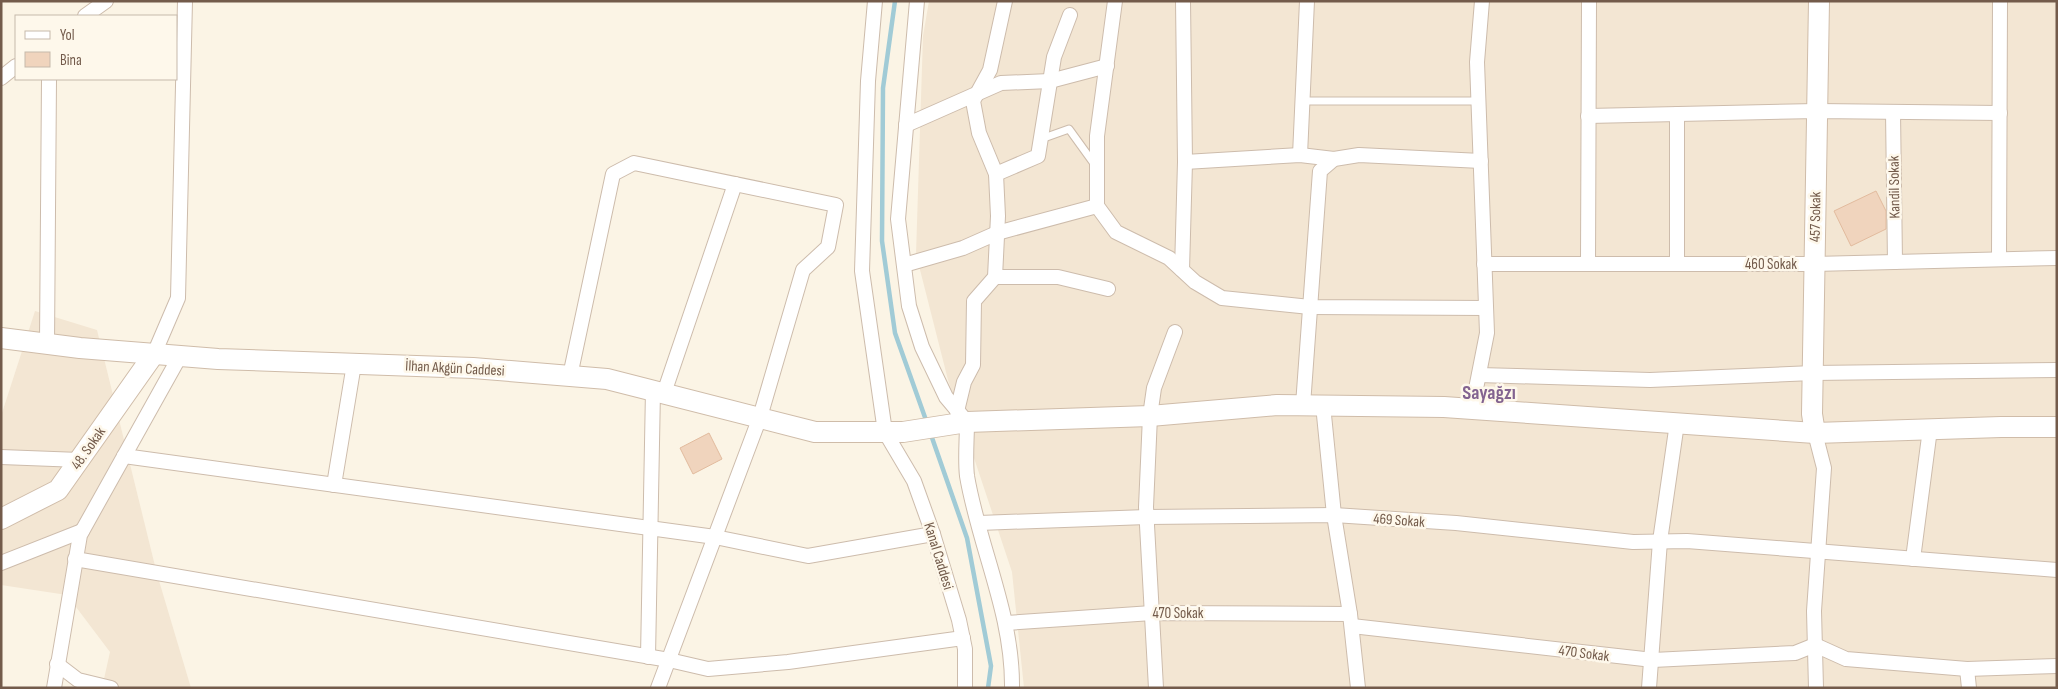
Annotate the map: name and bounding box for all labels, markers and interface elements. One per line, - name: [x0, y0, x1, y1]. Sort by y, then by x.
- legend: [15, 15, 178, 80]
- text: Yol: [60, 26, 75, 45]
- text: Bina: [60, 51, 82, 70]
- street label: Kandil Sokak: [1884, 155, 1905, 219]
- street label: 457 Sokak: [1806, 191, 1825, 242]
- street label: 460 Sokak: [1745, 255, 1797, 274]
- street label: İlhan Akgün Caddesi: [405, 356, 505, 381]
- district label: Sayağzı: [1462, 381, 1516, 405]
- street label: 48. Sokak: [67, 423, 110, 473]
- street label: 469 Sokak: [1373, 509, 1426, 532]
- street label: Kanal Caddesi: [919, 520, 958, 592]
- street label: 470 Sokak: [1152, 604, 1204, 623]
- street label: 470 Sokak: [1557, 641, 1611, 666]

